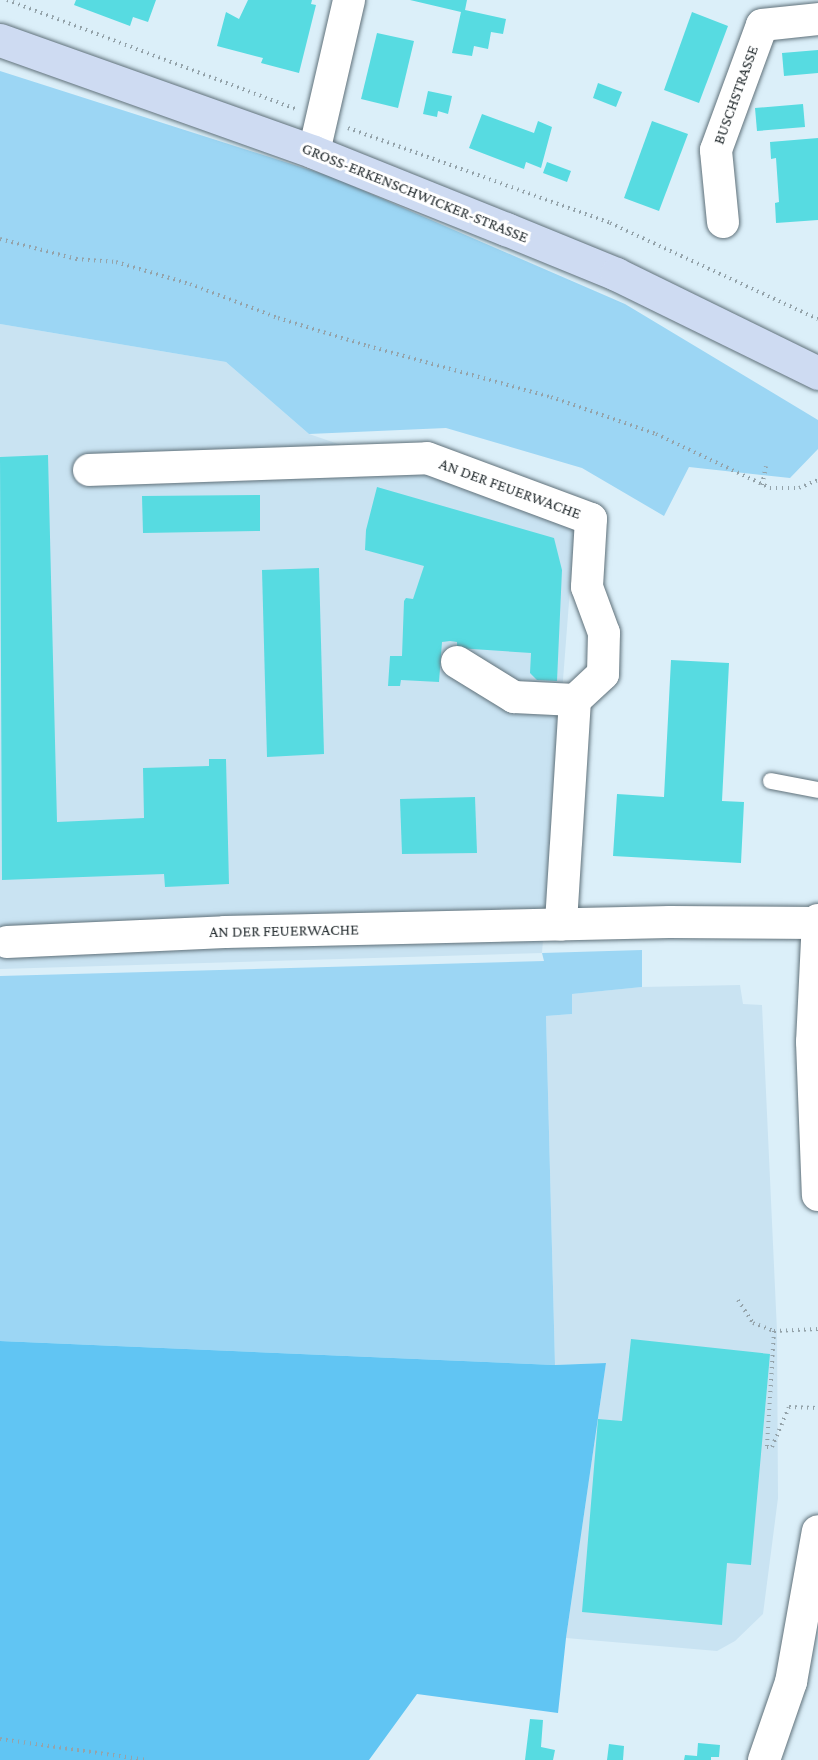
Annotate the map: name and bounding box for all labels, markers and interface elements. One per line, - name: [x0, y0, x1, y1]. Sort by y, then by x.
- street label: BUSCHSTRASSE: [709, 43, 763, 147]
- street label: GROSS-ERKENSCHWICKER-STRASSE: [299, 139, 531, 247]
- street label: AN DER FEUERWACHE: [436, 454, 584, 524]
- street label: AN DER FEUERWACHE: [209, 920, 359, 942]

